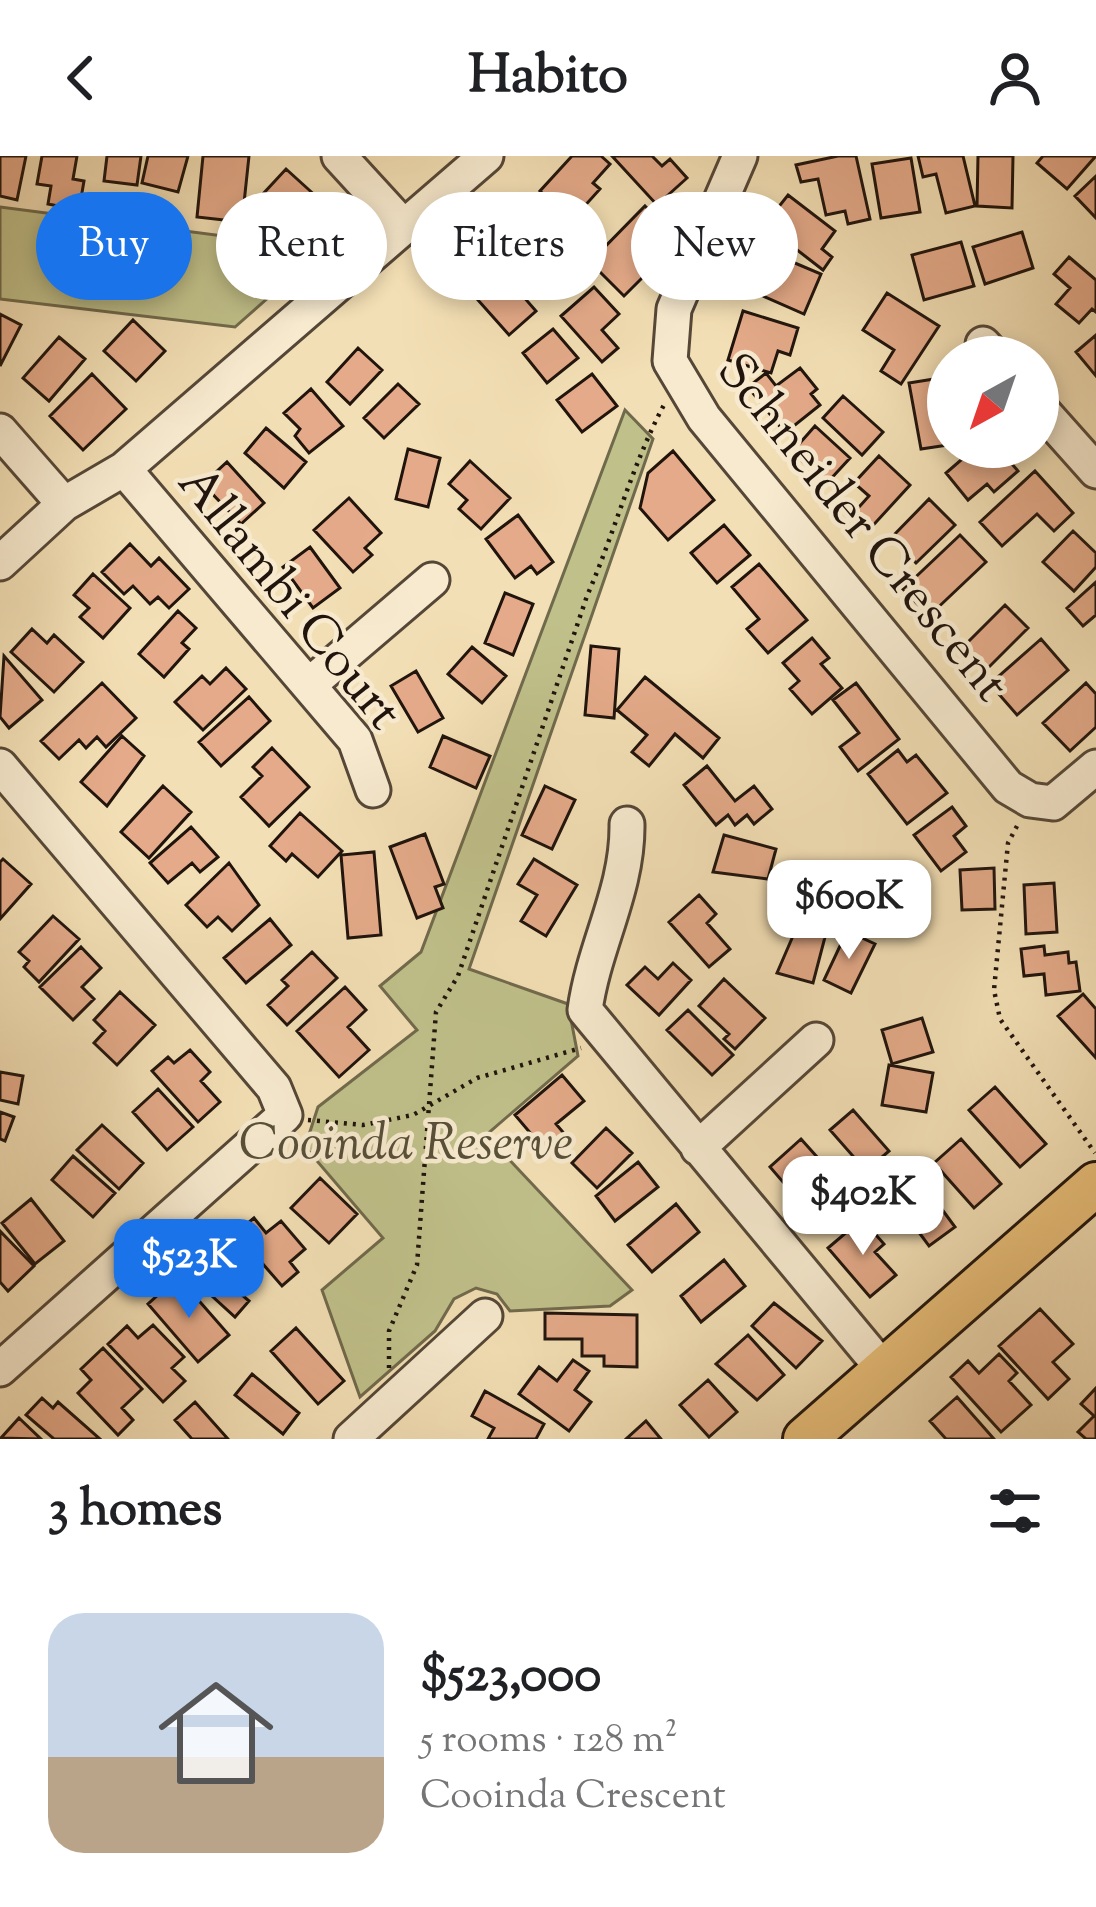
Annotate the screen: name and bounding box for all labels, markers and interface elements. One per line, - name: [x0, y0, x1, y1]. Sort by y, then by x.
- text: Habito: [468, 39, 628, 117]
- icon: back: [48, 45, 114, 111]
- icon: person: [982, 45, 1048, 111]
- chip: Buy: [36, 192, 192, 300]
- chip: Rent: [216, 192, 387, 300]
- chip: Filters: [411, 192, 607, 300]
- chip: New: [631, 192, 798, 300]
- north arrow: [927, 336, 1059, 468]
- map controls: [927, 336, 1059, 468]
- street label: Schneider Crescent: [697, 339, 1024, 720]
- street label: Allambi Court: [158, 451, 417, 747]
- pin: $600K: [765, 860, 933, 962]
- text: $600K: [794, 871, 904, 927]
- park label: Cooinda Reserve: [239, 1109, 573, 1182]
- pin: $402K: [779, 1156, 947, 1258]
- text: $402K: [810, 1167, 916, 1223]
- pin: $523K: [105, 1219, 273, 1321]
- text: $523K: [141, 1230, 237, 1286]
- text: 3 homes: [48, 1475, 222, 1548]
- icon: filters: [982, 1478, 1048, 1544]
- text: $523,000: [420, 1641, 601, 1714]
- icon: home: [144, 1661, 288, 1805]
- text: 5 rooms · 128 m²: [420, 1714, 678, 1770]
- text: Cooinda Crescent: [420, 1770, 726, 1826]

